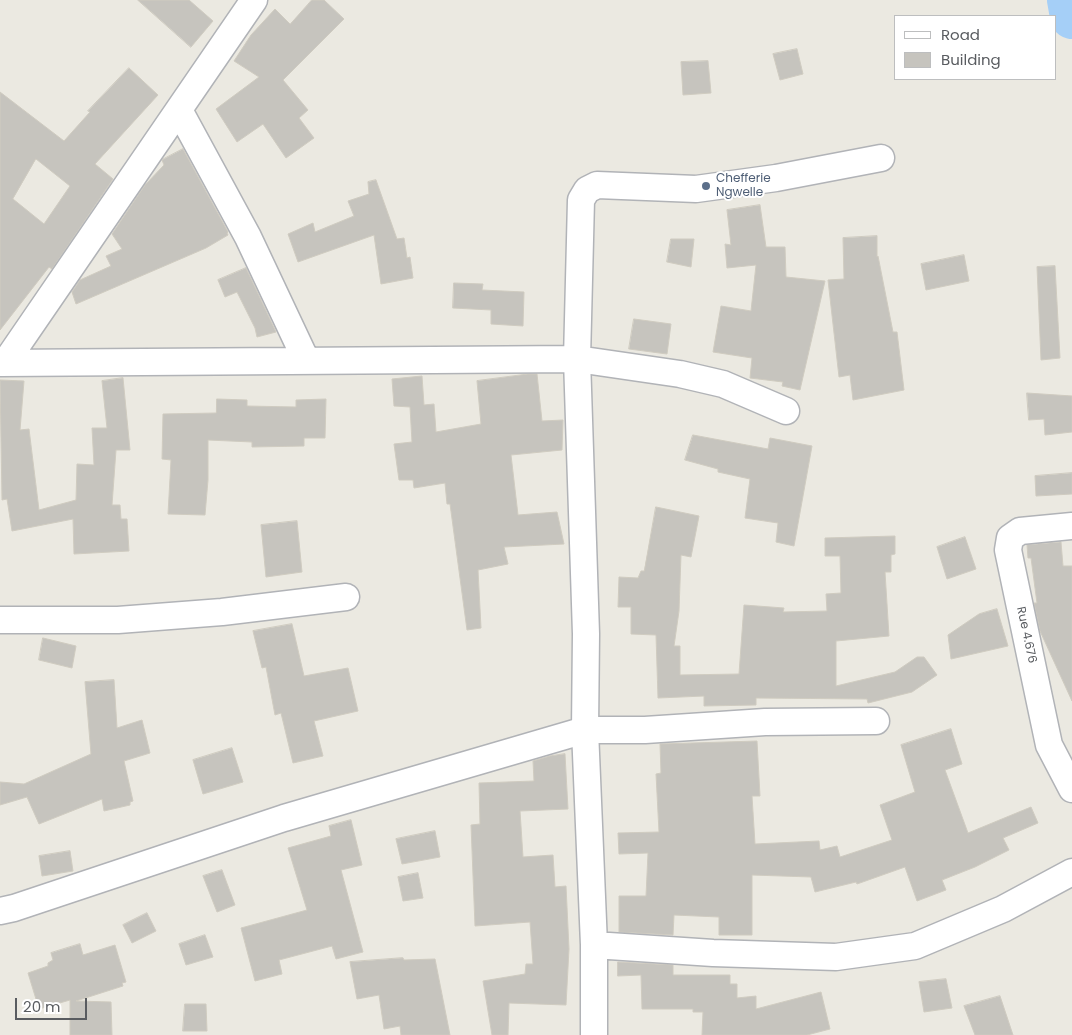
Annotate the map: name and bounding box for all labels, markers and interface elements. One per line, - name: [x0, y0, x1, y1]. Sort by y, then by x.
- legend: [894, 15, 1057, 80]
- text: Road: [941, 24, 980, 45]
- text: Building: [941, 49, 1001, 70]
- place label: Chefferie Ngwelle: [716, 172, 771, 200]
- marker: Chefferie Ngwelle: [700, 180, 712, 192]
- street label: Rue 4.676: [1013, 605, 1039, 665]
- scale bar: [18, 988, 90, 1020]
- text: 20 m: [23, 996, 61, 1017]

